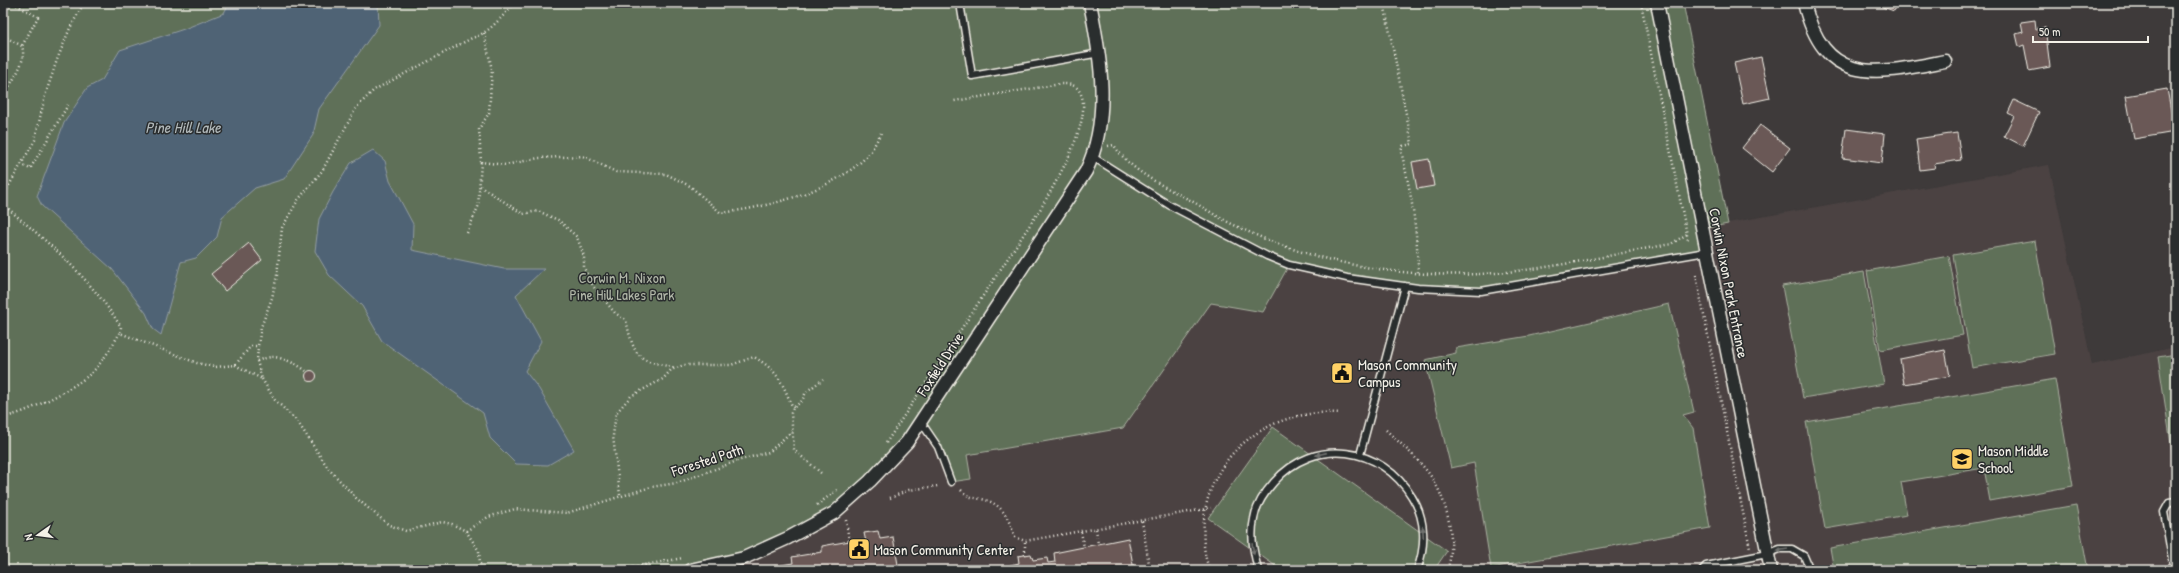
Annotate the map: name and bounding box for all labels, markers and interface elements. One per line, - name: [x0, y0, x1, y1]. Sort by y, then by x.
- scale bar: [2033, 18, 2148, 44]
- text: 50 m: [2039, 23, 2060, 40]
- water label: Pine Hill Lake: [145, 116, 221, 138]
- street label: Corwin Nixon Park Entrance: [1704, 206, 1754, 360]
- park label: Corwin M. Nixon Pine Hill Lakes Park: [569, 267, 675, 305]
- street label: Foxfield Drive: [911, 328, 968, 401]
- place label: Mason Community Campus: [1358, 354, 1457, 392]
- public building icon: Mason Community Campus: [1329, 360, 1355, 386]
- street label: Forested Path: [668, 439, 746, 482]
- place label: Mason Middle School: [1978, 440, 2049, 478]
- school or university icon: Mason Middle School: [1949, 446, 1975, 472]
- one-way arrow: [1315, 452, 1328, 458]
- north arrow: [18, 515, 58, 555]
- one-way arrow: [1419, 526, 1426, 538]
- text: N: [21, 533, 36, 542]
- public building icon: Mason Community Center: [846, 536, 872, 562]
- place label: Mason Community Center: [874, 539, 1015, 560]
- one-way arrow: [1250, 543, 1256, 556]
- one-way arrow: [1776, 547, 1789, 553]

